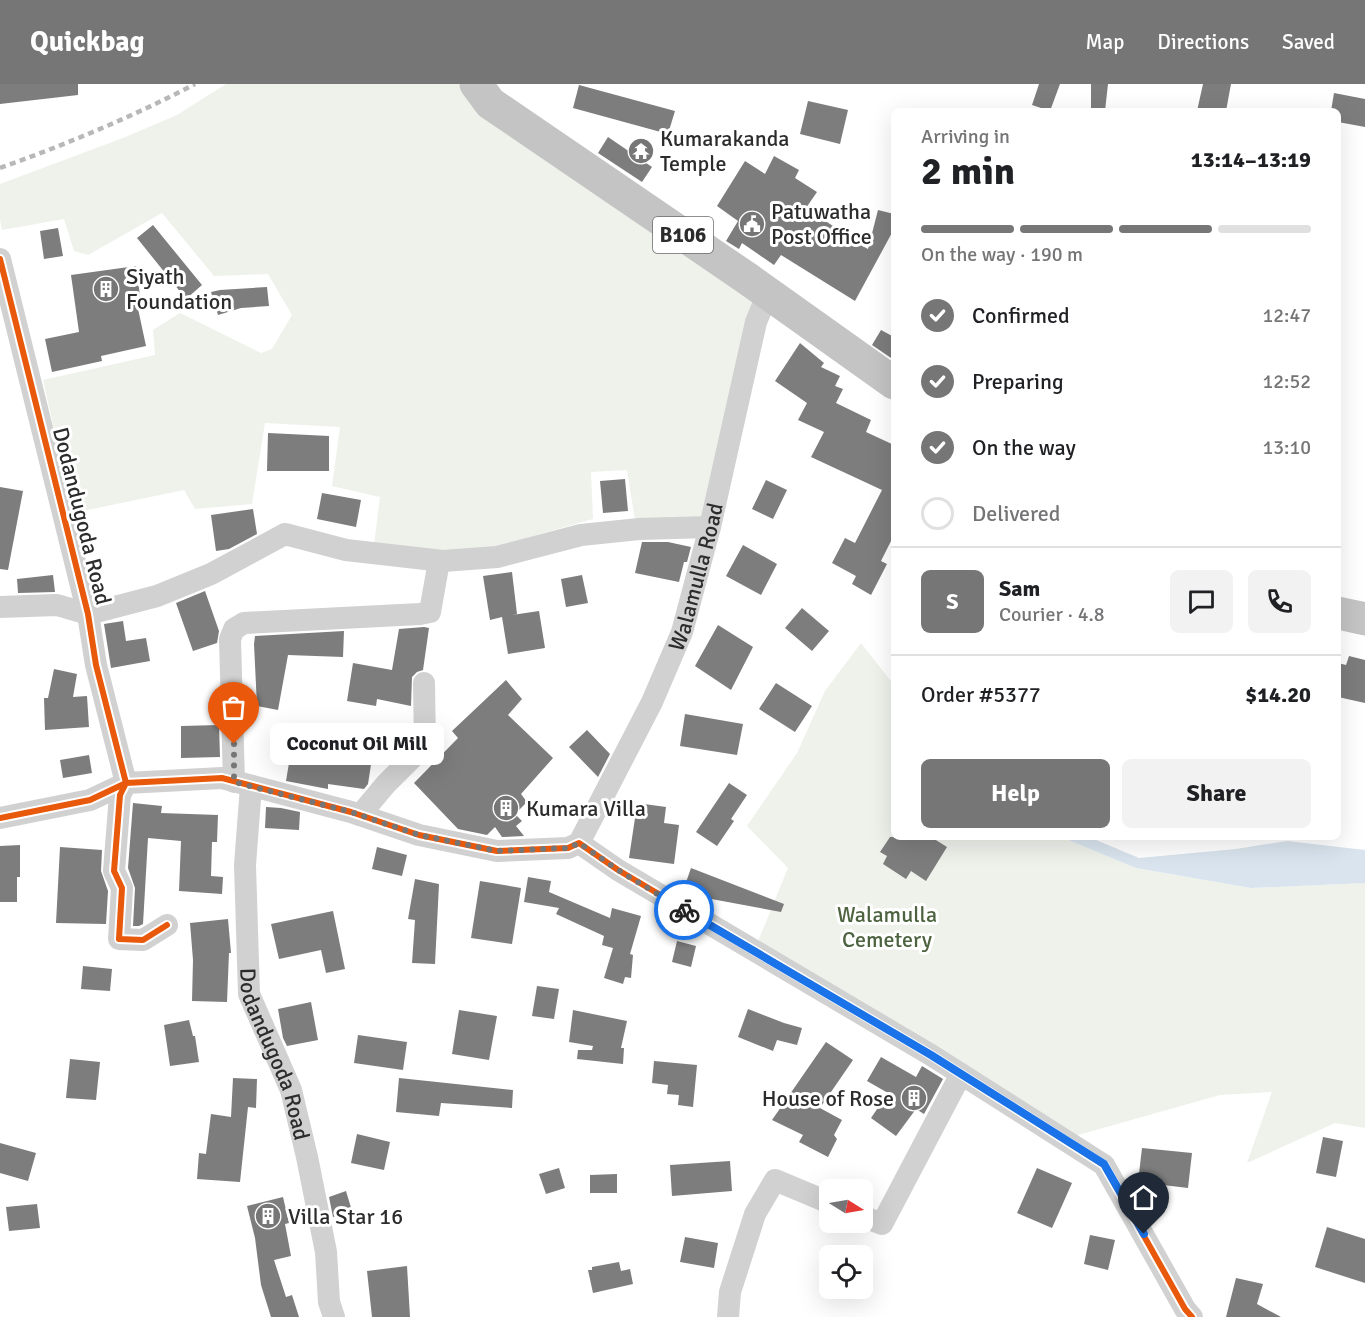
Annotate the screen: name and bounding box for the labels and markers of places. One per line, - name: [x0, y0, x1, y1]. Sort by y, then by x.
- place label: Kumarakanda Temple: [660, 125, 790, 177]
- temple icon: Kumarakanda Temple: [626, 136, 656, 166]
- place label: Patuwatha Post Office: [771, 198, 872, 250]
- public building icon: Patuwatha Post Office: [737, 209, 767, 239]
- place label: Siyath Foundation: [126, 263, 232, 315]
- building icon: Siyath Foundation: [91, 274, 121, 304]
- pin: [208, 682, 259, 744]
- callout: Coconut Oil Mill: [270, 723, 444, 765]
- building icon: Kumara Villa: [491, 793, 521, 823]
- place label: Kumara Villa: [526, 795, 646, 822]
- building icon: House of Rose: [899, 1083, 929, 1113]
- place label: House of Rose: [762, 1085, 894, 1112]
- pin: [1118, 1172, 1169, 1234]
- building icon: Villa Star 16: [253, 1201, 283, 1231]
- place label: Villa Star 16: [288, 1203, 403, 1230]

